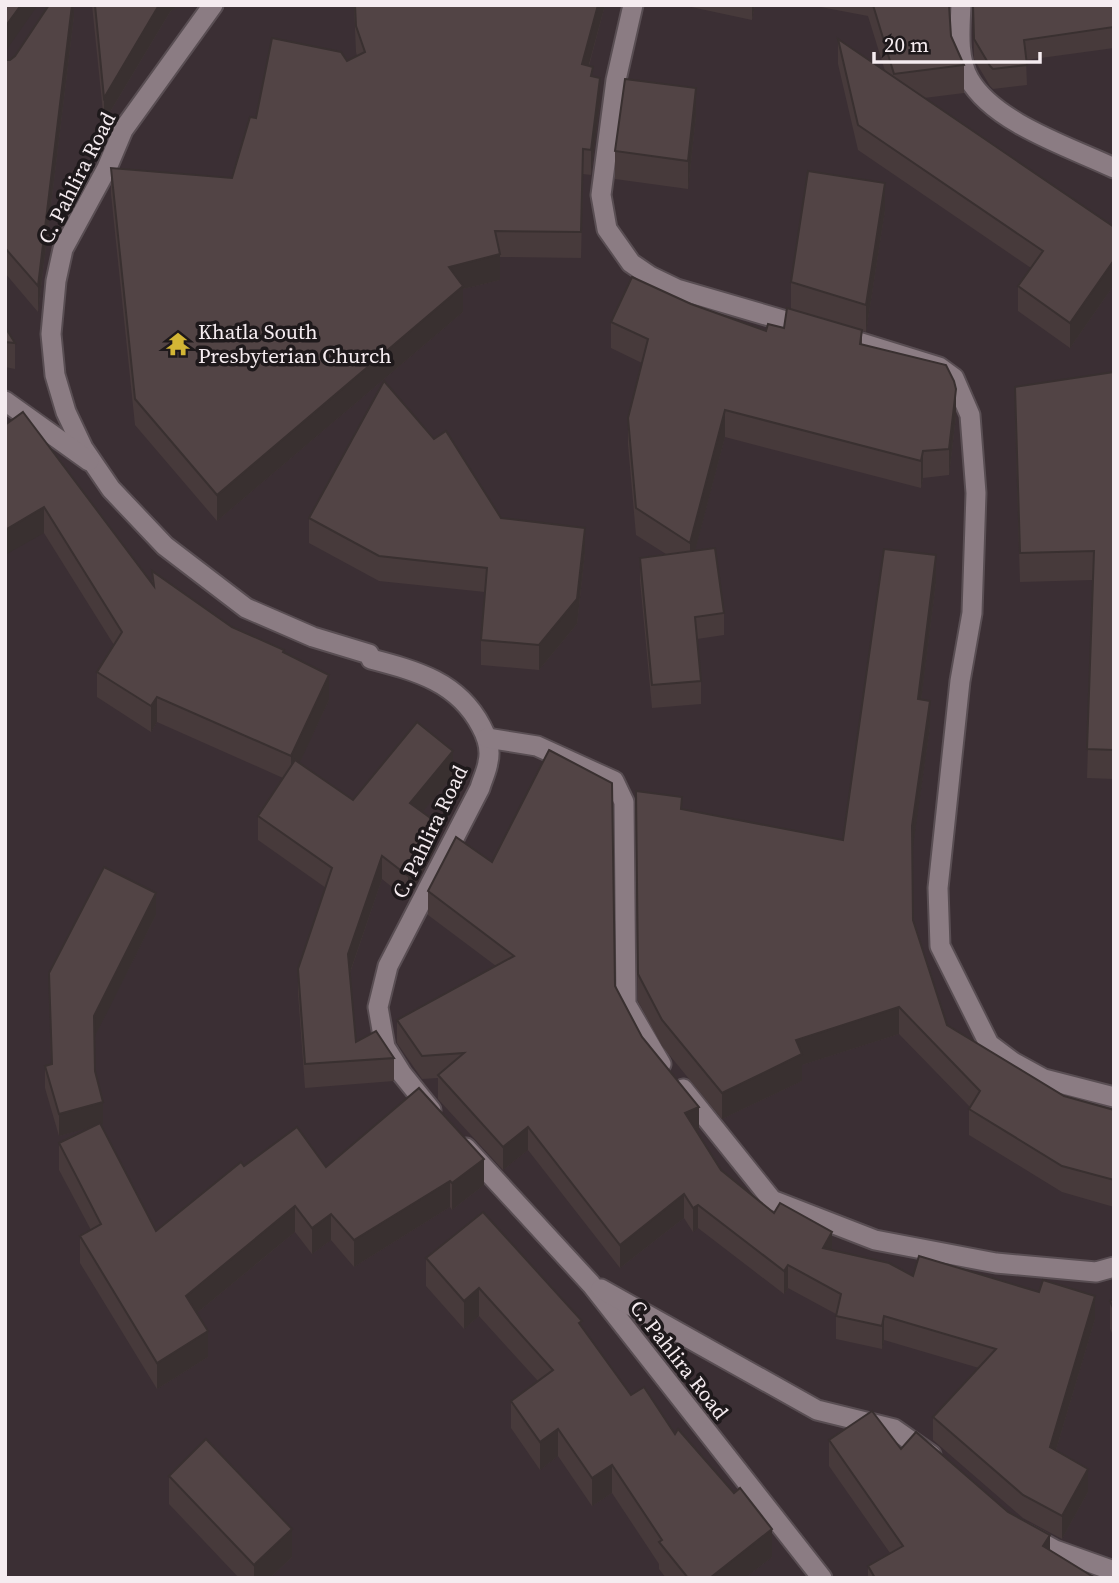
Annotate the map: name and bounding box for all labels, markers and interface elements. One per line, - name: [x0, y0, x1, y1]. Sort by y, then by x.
- scale bar: [874, 21, 1040, 65]
- text: 20 m: [884, 30, 929, 59]
- street label: C. Pahlira Road: [31, 107, 122, 249]
- place label: Khatla South Presbyterian Church: [198, 317, 392, 370]
- temple icon: Khatla South Presbyterian Church: [164, 330, 192, 358]
- street label: C. Pahlira Road: [385, 760, 474, 903]
- street label: C. Pahlira Road: [623, 1294, 735, 1426]

